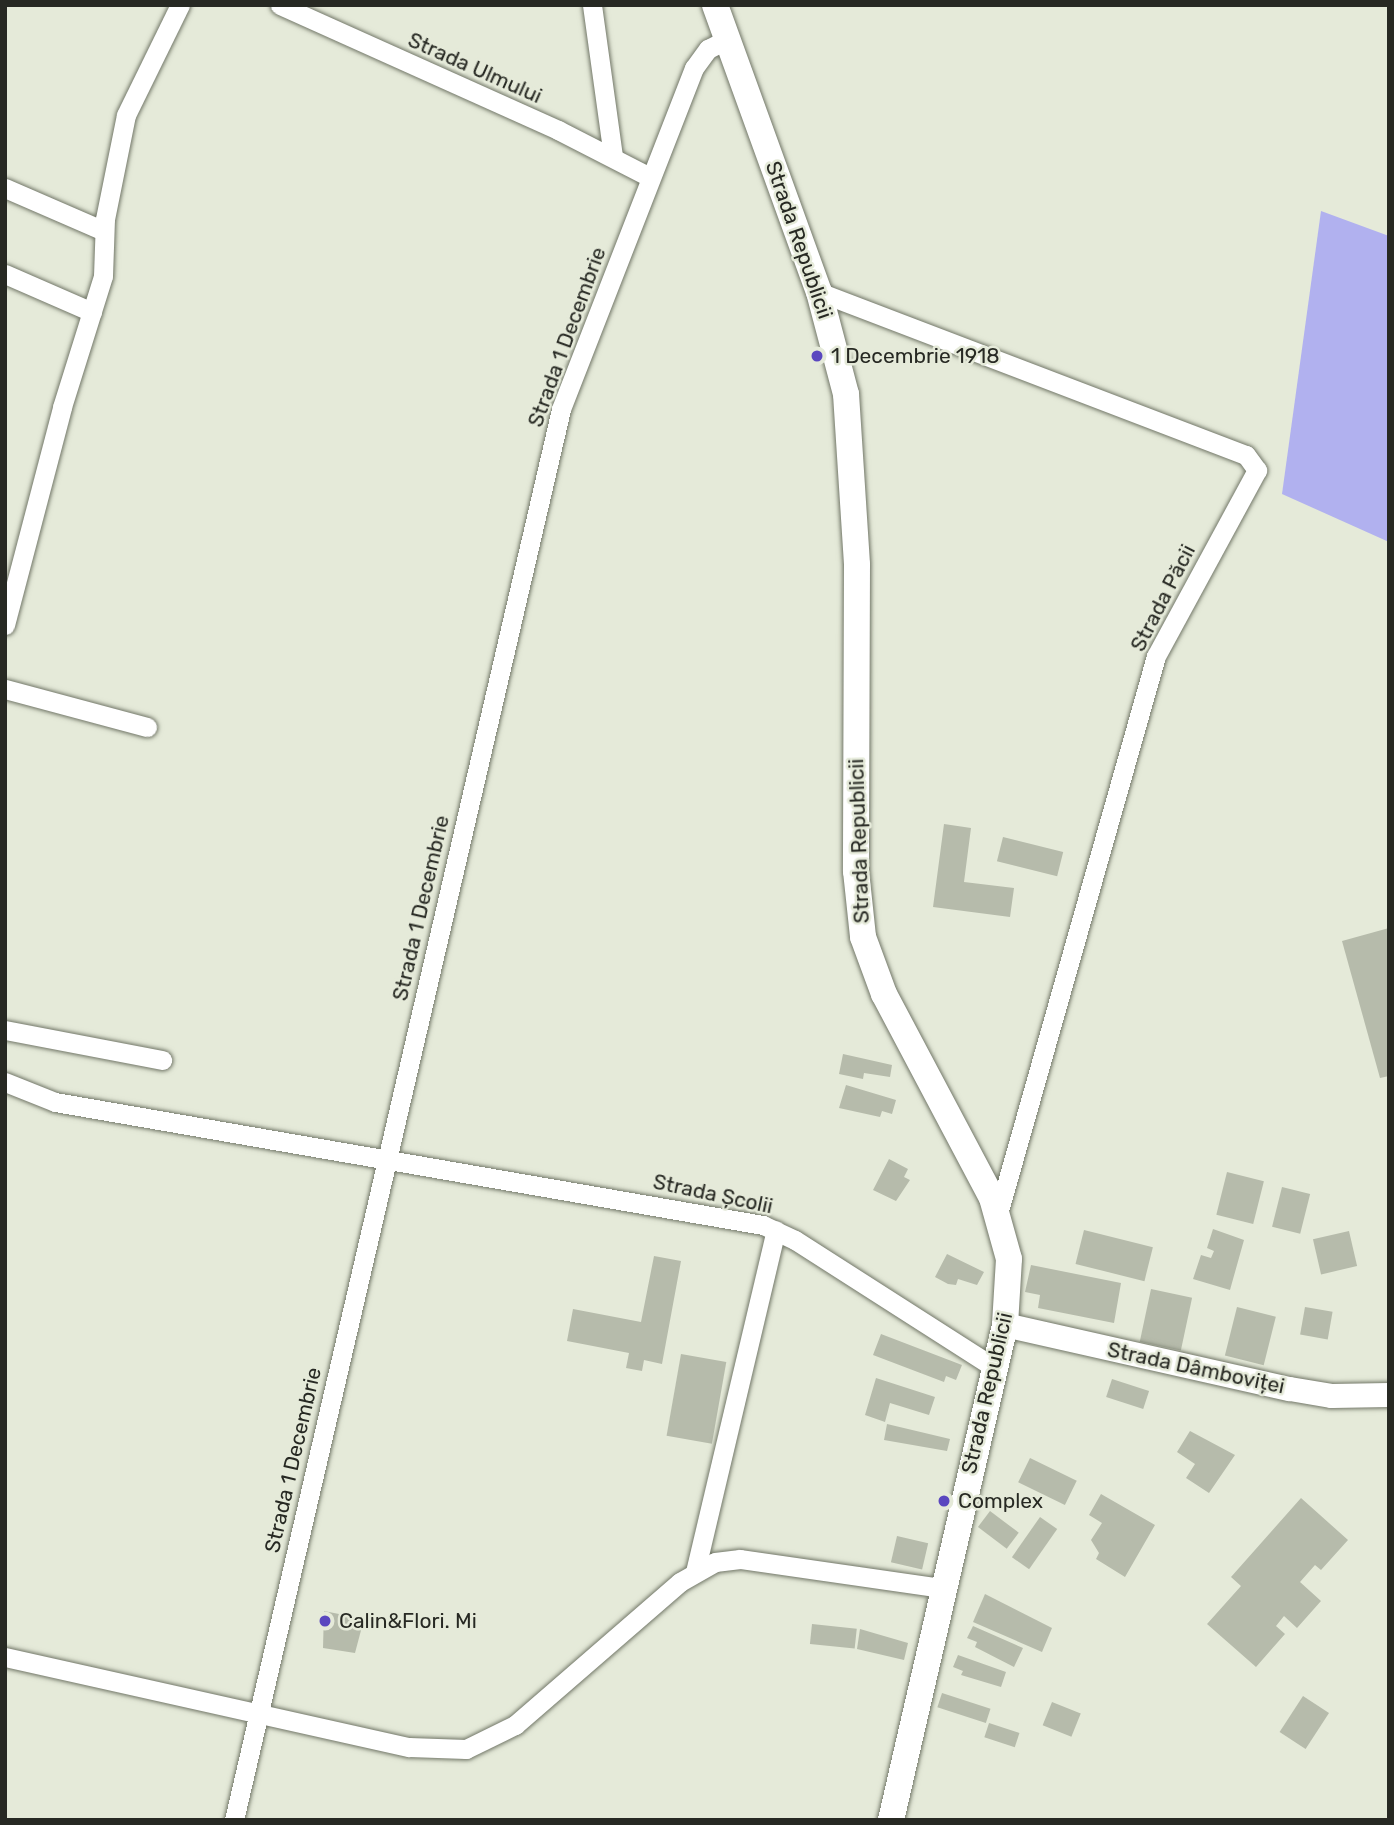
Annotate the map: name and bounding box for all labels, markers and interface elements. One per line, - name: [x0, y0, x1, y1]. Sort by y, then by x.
- street label: Strada Ulmului: [404, 27, 546, 109]
- street label: Strada Republicii: [760, 158, 838, 322]
- street label: Strada 1 Decembrie: [523, 244, 611, 430]
- place label: 1 Decembrie 1918: [831, 343, 1000, 369]
- marker: 1 Decembrie 1918: [809, 348, 825, 364]
- street label: Strada Păcii: [1125, 540, 1201, 656]
- street label: Strada Republicii: [844, 758, 874, 924]
- street label: Strada 1 Decembrie: [387, 813, 455, 1003]
- street label: Strada Școlii: [651, 1169, 775, 1219]
- street label: Strada Republicii: [956, 1310, 1018, 1476]
- street label: Strada Dâmboviței: [1105, 1337, 1287, 1399]
- street label: Strada 1 Decembrie: [259, 1365, 327, 1555]
- place label: Complex: [958, 1488, 1043, 1514]
- marker: Complex: [936, 1493, 952, 1509]
- place label: Calin&Flori. Mi: [339, 1608, 477, 1634]
- marker: Calin&Flori. Mi: [317, 1613, 333, 1629]

